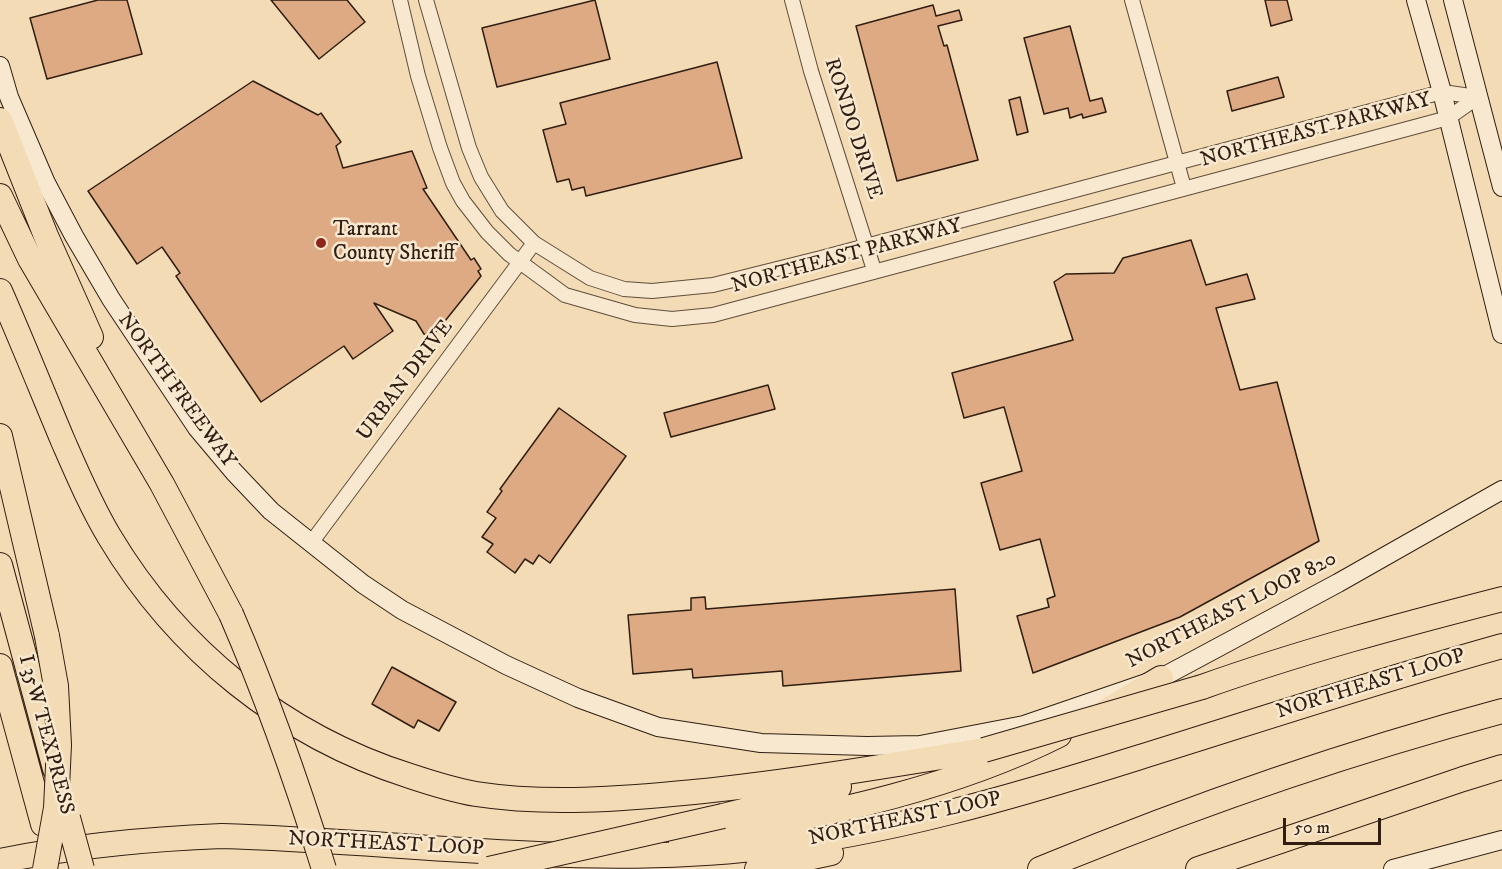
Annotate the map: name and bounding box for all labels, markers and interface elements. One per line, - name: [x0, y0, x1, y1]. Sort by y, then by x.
- street label: RONDO DRIVE: [817, 55, 887, 203]
- street label: NORTHEAST PARKWAY: [1198, 88, 1434, 174]
- street label: NORTHEAST PARKWAY: [729, 214, 965, 300]
- place label: Tarrant County Sheriff: [333, 218, 455, 268]
- marker: Tarrant County Sheriff: [314, 236, 328, 250]
- street label: NORTH FREEWAY: [111, 309, 241, 473]
- street label: URBAN DRIVE: [352, 316, 460, 446]
- street label: NORTHEAST LOOP 820: [1123, 547, 1341, 675]
- street label: NORTHEAST LOOP: [1274, 644, 1468, 726]
- street label: I 35W TEXPRESS: [12, 652, 78, 818]
- street label: NORTHEAST LOOP: [807, 787, 1003, 853]
- scale bar: [1286, 806, 1384, 844]
- text: 50 m: [1294, 817, 1330, 839]
- street label: NORTHEAST LOOP: [288, 827, 484, 863]

